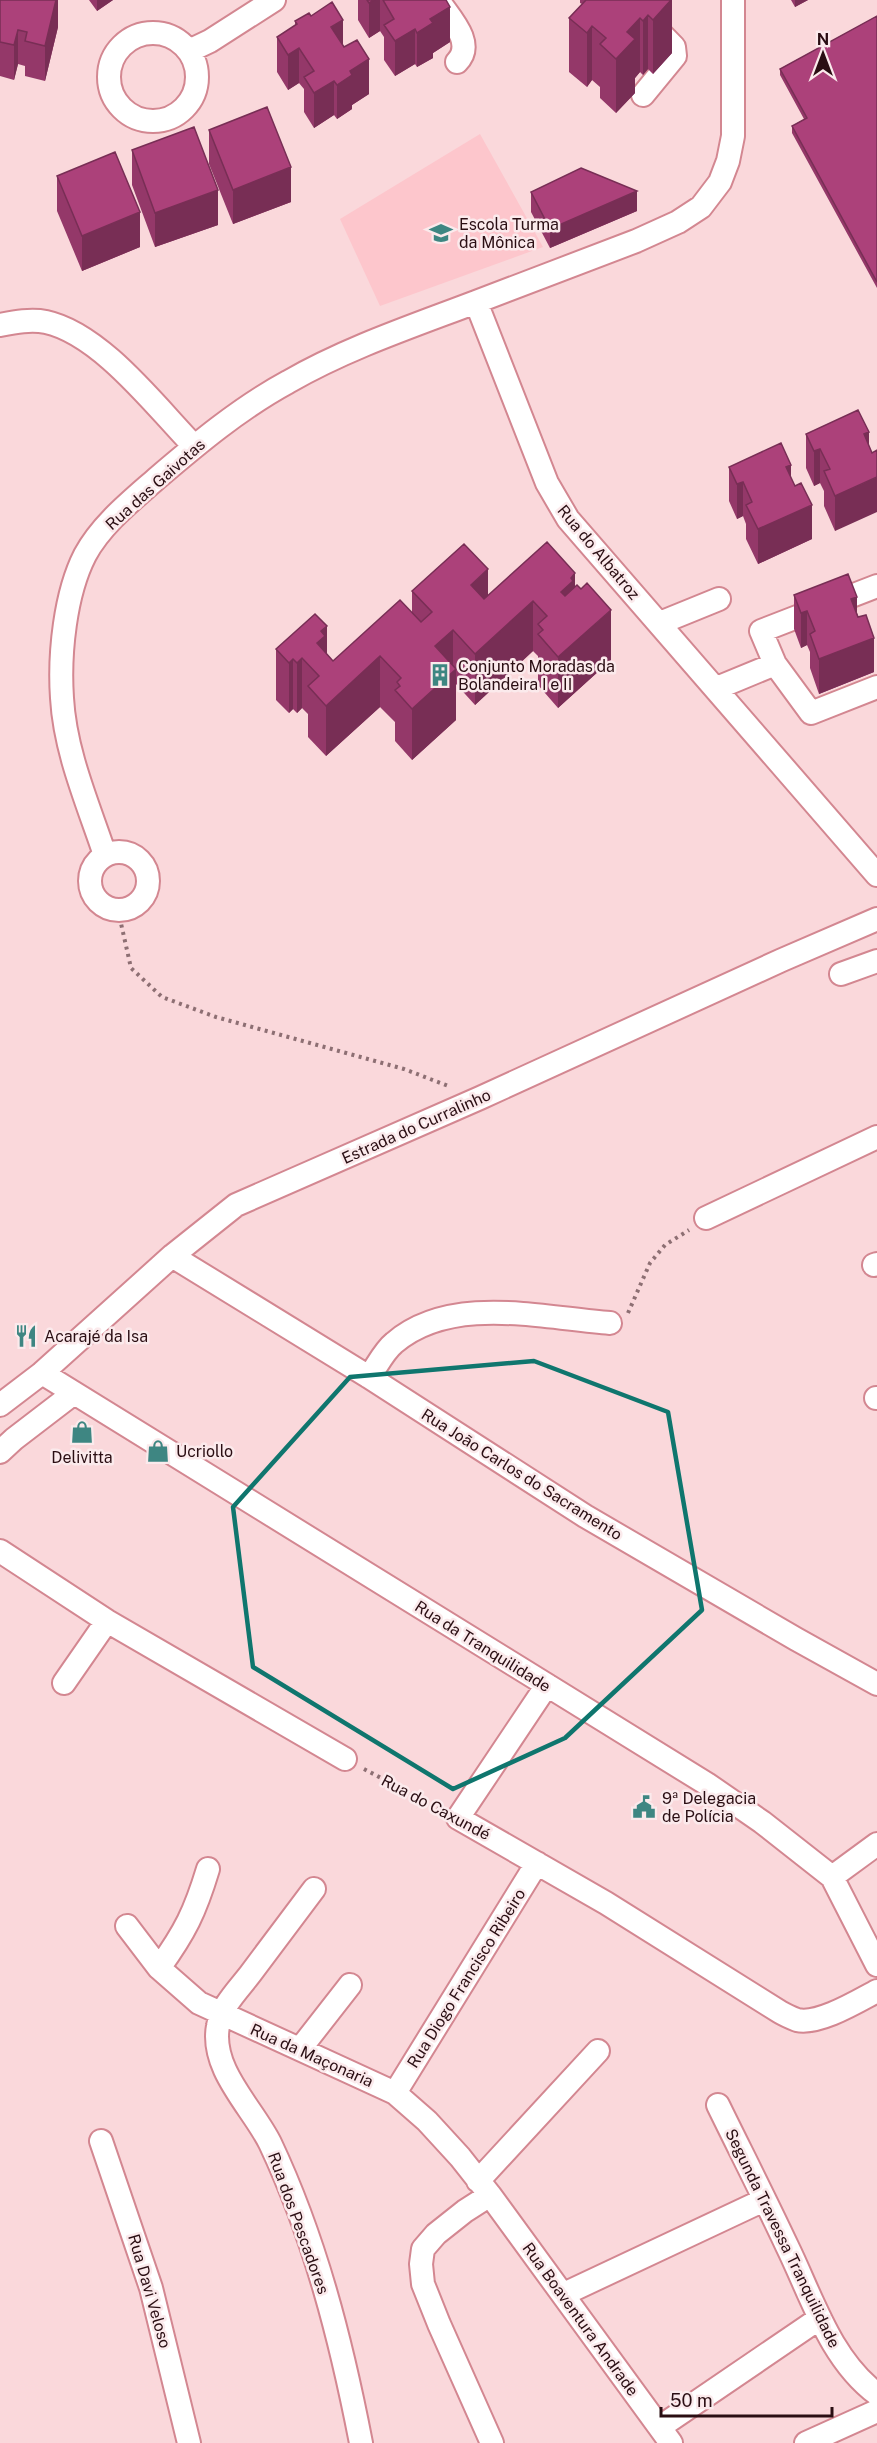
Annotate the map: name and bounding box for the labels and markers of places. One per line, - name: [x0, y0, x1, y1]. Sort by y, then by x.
- place label: Escola Turma da Mônica: [459, 215, 559, 252]
- school or university icon: Escola Turma da Mônica: [428, 220, 454, 246]
- place label: Conjunto Moradas da Bolandeira I e II: [458, 657, 615, 694]
- building icon: Conjunto Moradas da Bolandeira I e II: [427, 662, 453, 688]
- restaurant icon: Acarajé da Isa: [13, 1323, 39, 1349]
- place label: Acarajé da Isa: [44, 1327, 148, 1346]
- shop icon: Delivitta: [69, 1419, 95, 1445]
- shop icon: Ucriollo: [145, 1438, 171, 1464]
- place label: Ucriollo: [176, 1442, 233, 1461]
- place label: Delivitta: [51, 1448, 113, 1467]
- place label: 9ª Delegacia de Polícia: [662, 1789, 756, 1826]
- public building icon: 9ª Delegacia de Polícia: [631, 1794, 657, 1820]

